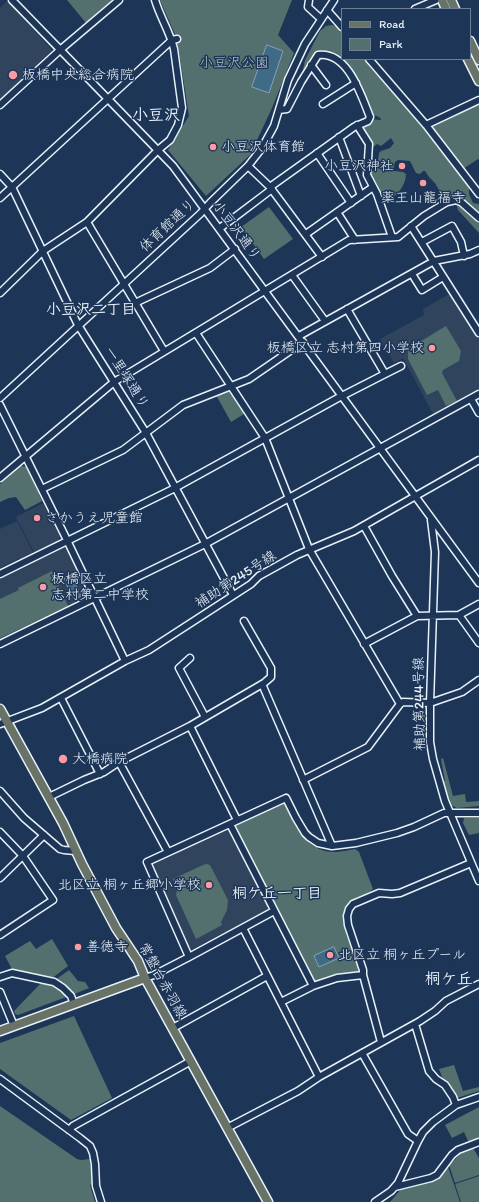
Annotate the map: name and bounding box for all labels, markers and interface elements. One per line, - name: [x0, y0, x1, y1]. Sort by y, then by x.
- legend: [341, 8, 471, 60]
- text: Road: [379, 17, 405, 31]
- text: Park: [379, 37, 403, 51]
- park label: 小豆沢公園: [199, 55, 269, 71]
- place label: 板橋中央総合病院: [22, 67, 134, 83]
- marker: 板橋中央総合病院: [7, 69, 19, 81]
- district label: 小豆沢: [132, 106, 180, 126]
- place label: 小豆沢体育館: [221, 139, 305, 155]
- marker: 小豆沢体育館: [208, 142, 218, 152]
- place label: 小豆沢神社: [324, 158, 394, 174]
- marker: 小豆沢神社: [397, 161, 407, 171]
- marker: 薬王山龍福寺: [418, 178, 428, 188]
- place label: 薬王山龍福寺: [381, 190, 465, 206]
- street label: 体育館通り: [137, 196, 199, 256]
- street label: 小豆沢通り: [208, 198, 264, 264]
- district label: 小豆沢二丁目: [46, 301, 136, 319]
- place label: 板橋区立 志村第四小学校: [267, 340, 424, 356]
- marker: 板橋区立 志村第四小学校: [427, 343, 437, 353]
- street label: 一里塚通り: [100, 344, 152, 412]
- place label: さかうえ児童館: [45, 510, 143, 526]
- marker: さかうえ児童館: [32, 513, 42, 523]
- street label: 補助第245号線: [192, 548, 280, 612]
- place label: 板橋区立 志村第二中学校: [51, 571, 149, 604]
- marker: 板橋区立 志村第二中学校: [38, 582, 48, 592]
- street label: 補助第244号線: [411, 657, 429, 751]
- place label: 大橋病院: [72, 751, 128, 767]
- marker: 大橋病院: [57, 753, 69, 765]
- place label: 北区立 桐ヶ丘郷小学校: [58, 877, 201, 893]
- marker: 北区立 桐ヶ丘郷小学校: [204, 880, 214, 890]
- district label: 桐ケ丘一丁目: [232, 885, 322, 903]
- place label: 善徳寺: [86, 939, 128, 955]
- street label: 常盤台赤羽線: [134, 940, 190, 1022]
- marker: 善徳寺: [73, 942, 83, 952]
- place label: 北区立 桐ヶ丘プール: [338, 947, 466, 963]
- marker: 北区立 桐ヶ丘プール: [325, 950, 335, 960]
- district label: 桐ケ丘: [425, 970, 473, 990]

